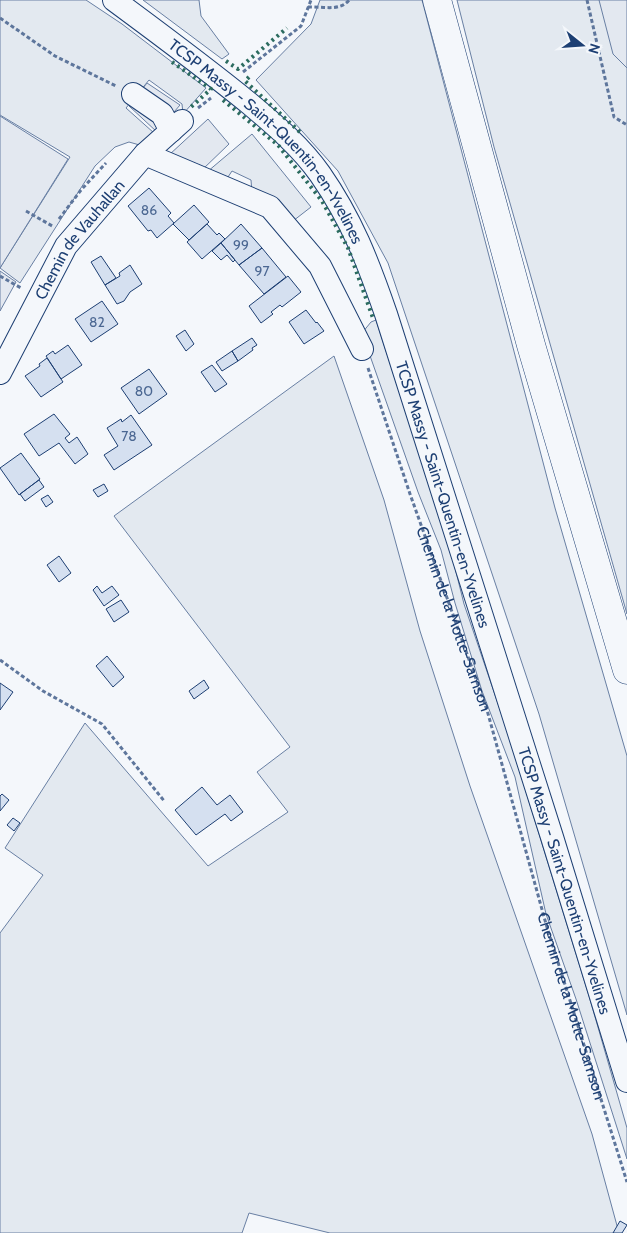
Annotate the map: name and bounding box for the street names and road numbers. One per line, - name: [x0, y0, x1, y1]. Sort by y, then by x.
- street label: TCSP Massy - Saint-Quentin-en-Yvelines: [165, 35, 367, 247]
- street label: Chemin de Vauhallan: [30, 176, 128, 303]
- street label: TCSP Massy - Saint-Quentin-en-Yvelines: [392, 359, 495, 630]
- street label: Chemin de la Motte-Samson: [413, 523, 496, 714]
- street label: TCSP Massy - Saint-Quentin-en-Yvelines: [515, 745, 615, 1017]
- street label: Chemin de la Motte-Samson: [534, 910, 610, 1102]

